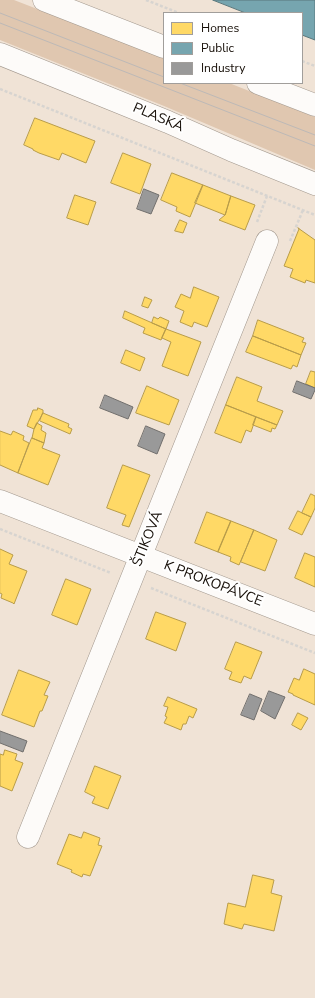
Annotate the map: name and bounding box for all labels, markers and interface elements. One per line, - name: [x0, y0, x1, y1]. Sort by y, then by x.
- legend: [163, 12, 303, 84]
- text: Homes: [201, 20, 239, 36]
- text: Public: [201, 40, 234, 56]
- text: Industry: [201, 60, 245, 76]
- street label: PLASKÁ: [130, 100, 186, 136]
- street label: ŠTIKOVÁ: [129, 509, 167, 569]
- street label: K PROKOPÁVCE: [161, 557, 265, 611]

